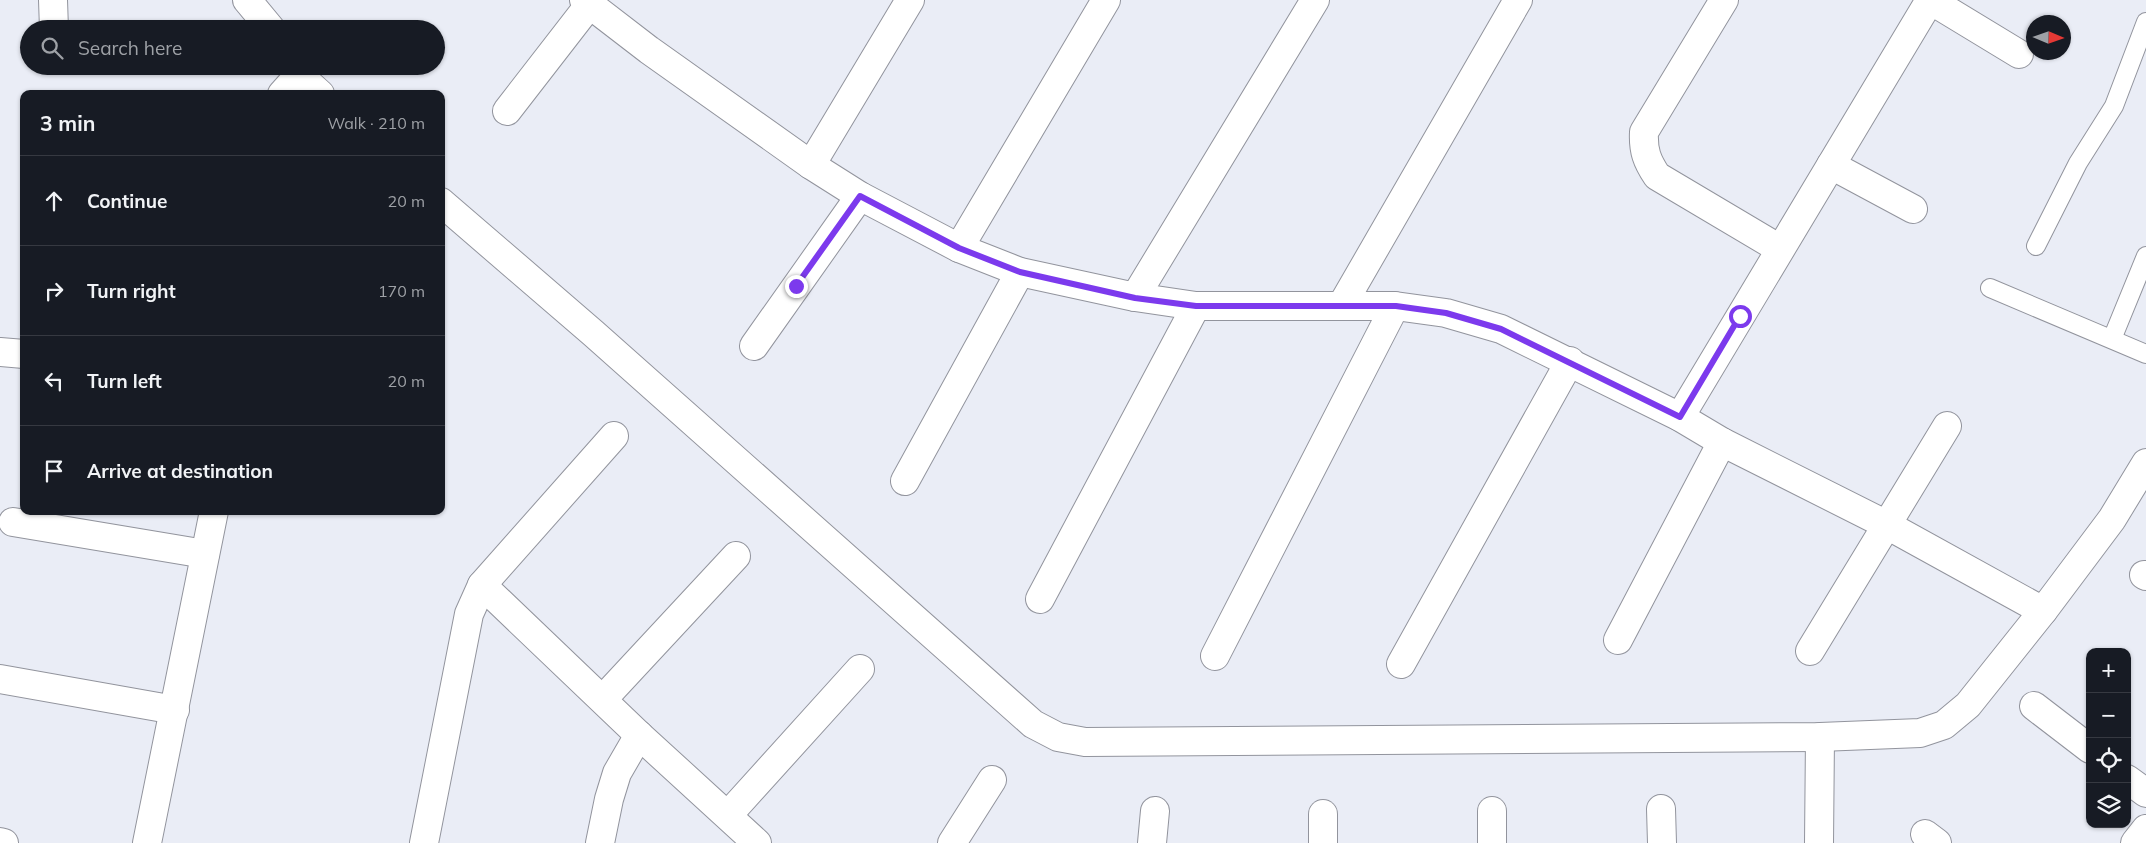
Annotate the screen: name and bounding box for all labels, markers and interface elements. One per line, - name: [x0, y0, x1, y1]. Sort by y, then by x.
- north arrow: [2026, 15, 2071, 60]
- search box: [20, 20, 445, 75]
- icon: search: [38, 34, 66, 62]
- text: Search here: [78, 36, 182, 60]
- text: 3 min: [40, 110, 95, 136]
- text: Walk · 210 m: [327, 113, 425, 133]
- icon: ahead: [40, 187, 68, 215]
- text: Continue: [87, 189, 167, 213]
- text: 20 m: [388, 191, 425, 211]
- route end: [785, 275, 808, 298]
- icon: right: [40, 277, 68, 305]
- text: Turn right: [87, 279, 176, 303]
- text: 170 m: [378, 281, 425, 301]
- route start: [1729, 305, 1752, 328]
- icon: left: [40, 367, 68, 395]
- text: Turn left: [87, 369, 162, 393]
- text: 20 m: [388, 371, 425, 391]
- icon: arrive: [40, 457, 68, 485]
- text: Arrive at destination: [87, 459, 273, 483]
- map controls: [2086, 648, 2131, 828]
- button: +: [2086, 648, 2131, 693]
- button: −: [2086, 693, 2131, 738]
- button: locate: [2086, 738, 2131, 783]
- button: layers: [2086, 783, 2131, 828]

